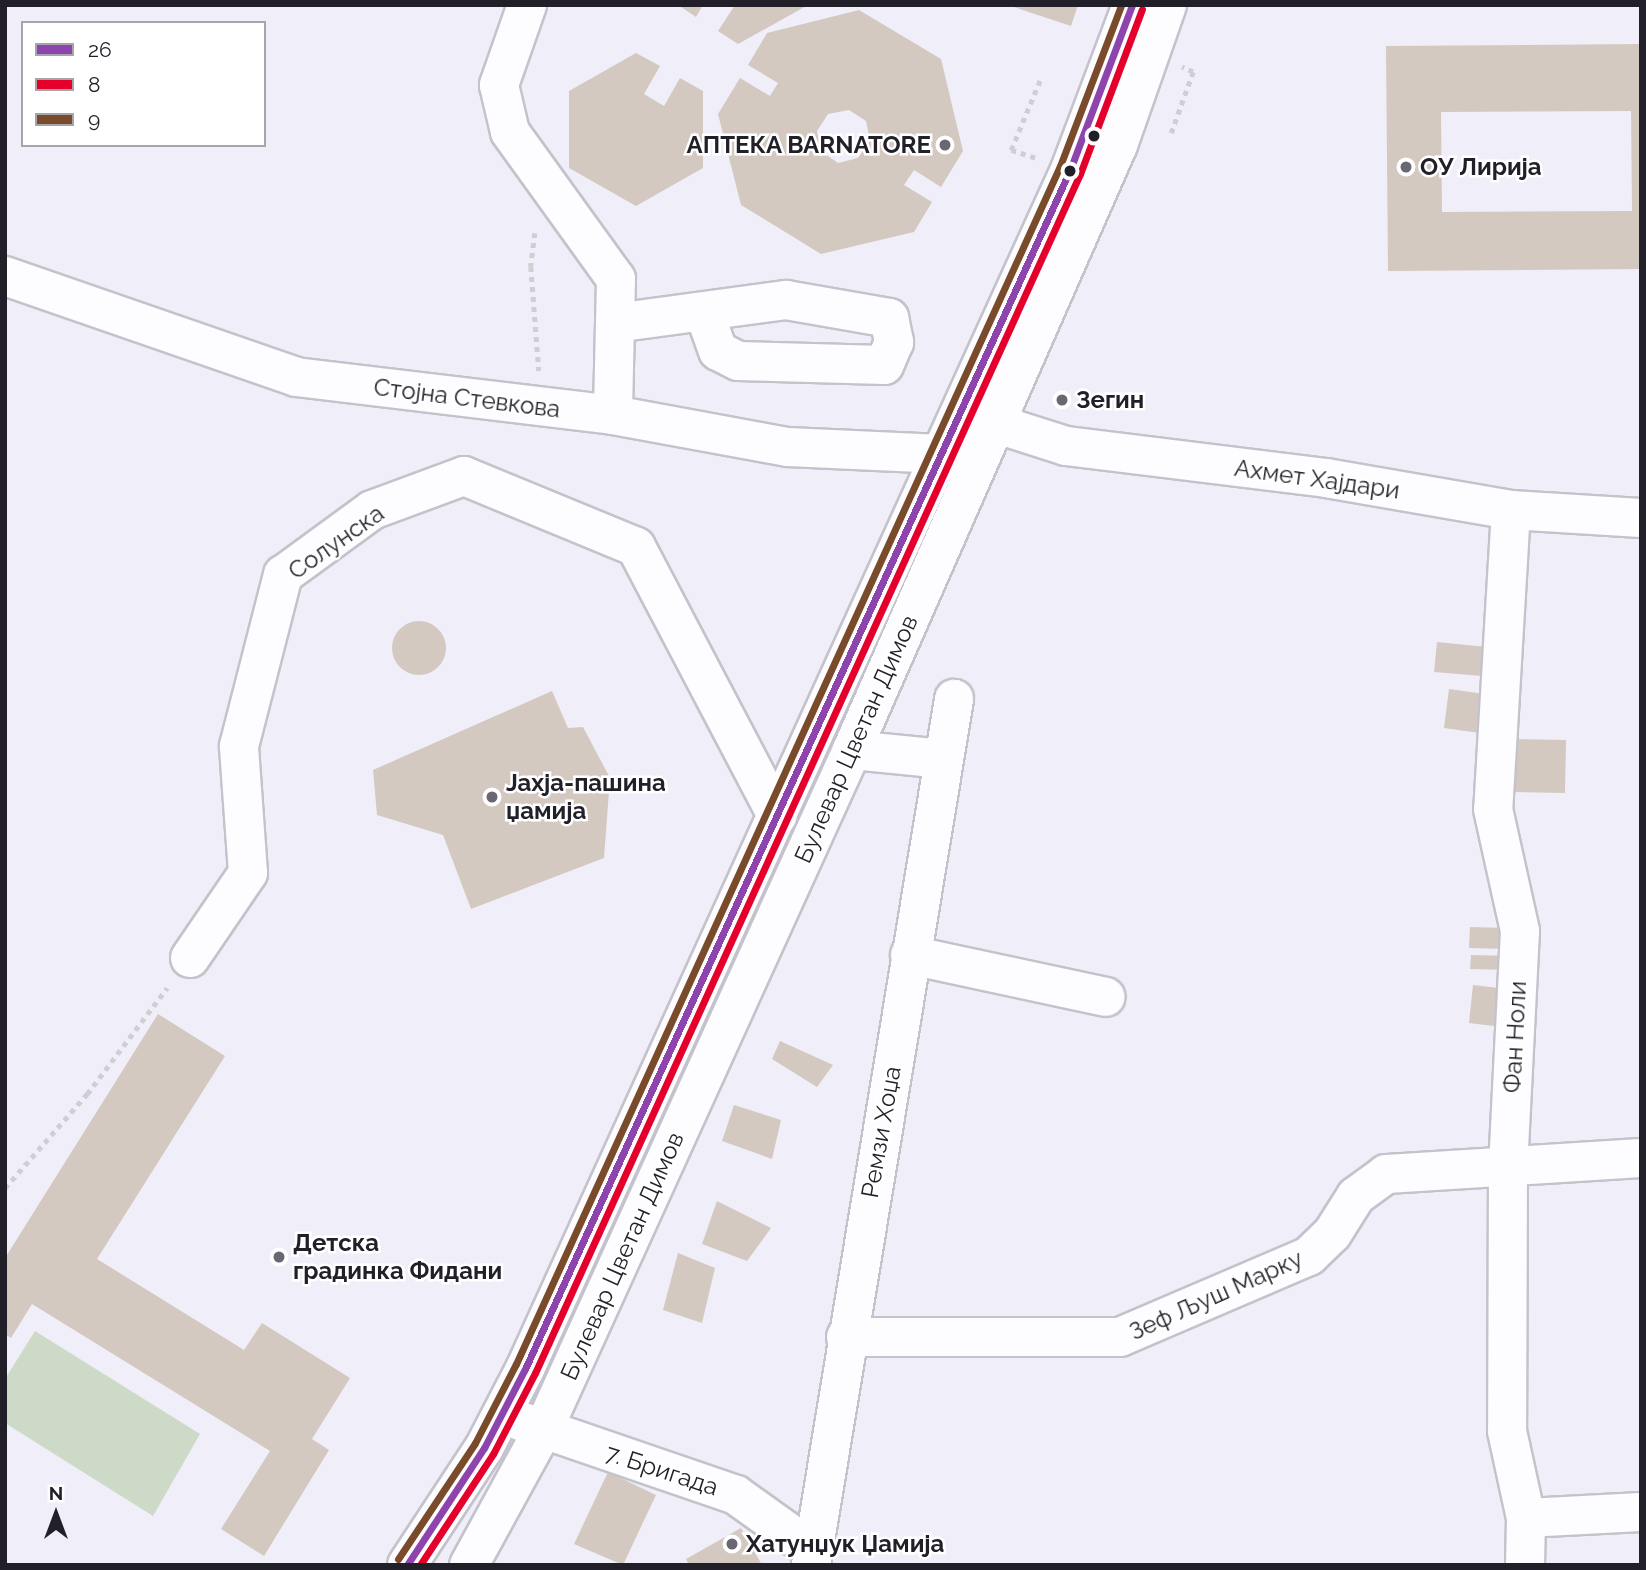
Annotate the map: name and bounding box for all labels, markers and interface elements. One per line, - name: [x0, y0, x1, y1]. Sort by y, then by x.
- legend: [21, 21, 266, 147]
- text: 26: [88, 37, 112, 62]
- text: 8: [88, 72, 100, 97]
- text: 9: [88, 107, 100, 132]
- unlabelled marker: [1087, 129, 1101, 143]
- place label: АПТЕКА BARNATORE: [686, 131, 931, 159]
- marker: АПТЕКА BARNATORE: [937, 137, 953, 153]
- place label: ОУ Лирија: [1420, 153, 1542, 181]
- marker: ОУ Лирија: [1398, 159, 1414, 175]
- unlabelled marker: [1063, 164, 1077, 178]
- street label: Стојна Стевкова: [372, 372, 562, 424]
- place label: Зегин: [1076, 386, 1144, 414]
- marker: Зегин: [1054, 392, 1070, 408]
- street label: Ахмет Хајдари: [1233, 453, 1401, 505]
- street label: Солунска: [283, 499, 389, 585]
- street label: Булевар Цветан Димов: [788, 610, 924, 868]
- place label: Јахја-пашина џамија: [506, 769, 666, 825]
- marker: Јахја-пашина џамија: [484, 789, 500, 805]
- street label: Фан Ноли: [1498, 980, 1532, 1094]
- street label: Ремзи Хоџа: [855, 1064, 907, 1200]
- street label: Булевар Цветан Димов: [554, 1127, 690, 1385]
- place label: Детска градинка Фидани: [293, 1229, 502, 1285]
- street label: Зеф Љуш Марку: [1125, 1244, 1307, 1346]
- marker: Детска градинка Фидани: [271, 1249, 287, 1265]
- street label: 7. Бригада: [602, 1438, 722, 1502]
- north arrow: [21, 1479, 91, 1549]
- text: N: [49, 1482, 63, 1504]
- place label: Хатунџук Џамија: [746, 1530, 944, 1558]
- marker: Хатунџук Џамија: [724, 1536, 740, 1552]

